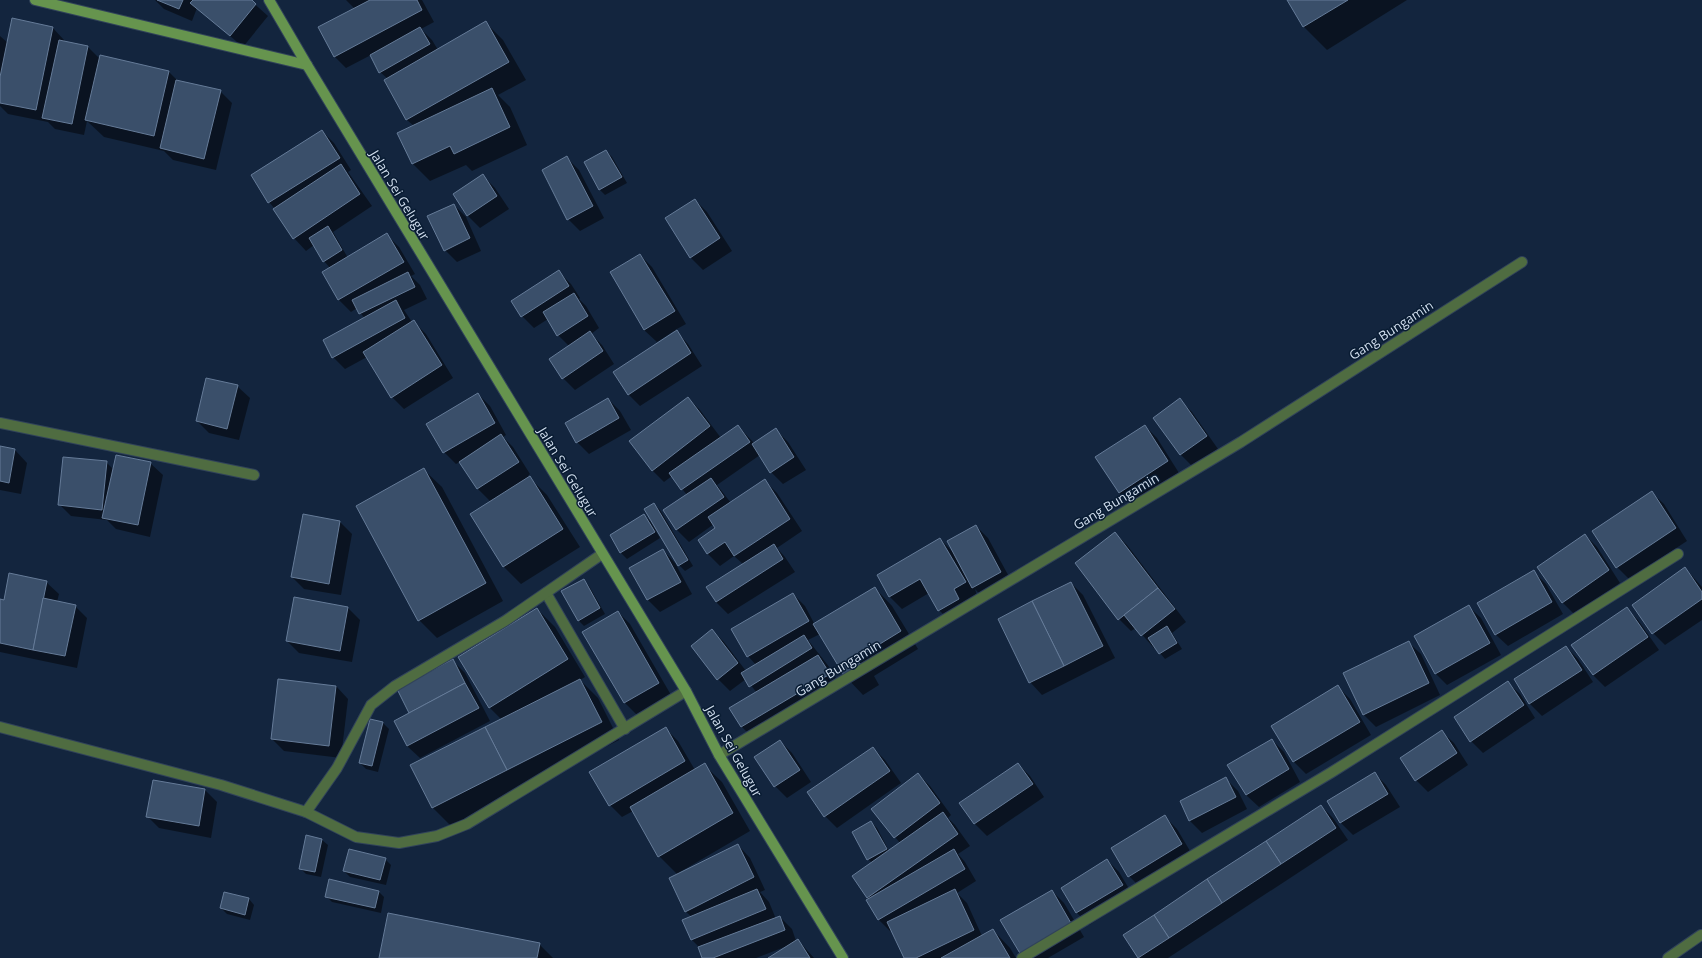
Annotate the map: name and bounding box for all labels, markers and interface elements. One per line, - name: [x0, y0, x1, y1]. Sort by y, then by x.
- street label: Jalan Sei Gelugur: [365, 145, 434, 244]
- street label: Gang Bungamin: [1345, 296, 1437, 364]
- street label: Jalan Sei Gelugur: [533, 422, 602, 521]
- street label: Gang Bungamin: [1070, 468, 1162, 534]
- street label: Gang Bungamin: [792, 635, 884, 701]
- street label: Jalan Sei Gelugur: [700, 700, 767, 801]

